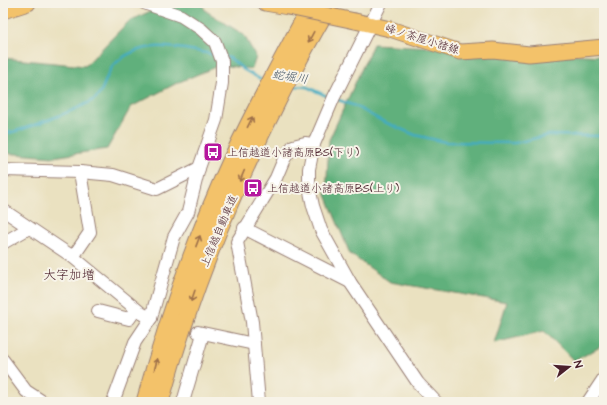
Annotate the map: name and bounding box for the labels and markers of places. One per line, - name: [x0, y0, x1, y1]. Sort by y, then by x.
- bus stop icon: 上信越道小諸高原BS(下り): [202, 141, 224, 163]
- place label: 上信越道小諸高原BS(下り): [227, 145, 359, 160]
- bus stop icon: 上信越道小諸高原BS(上り): [242, 177, 264, 199]
- place label: 上信越道小諸高原BS(上り): [267, 181, 399, 196]

